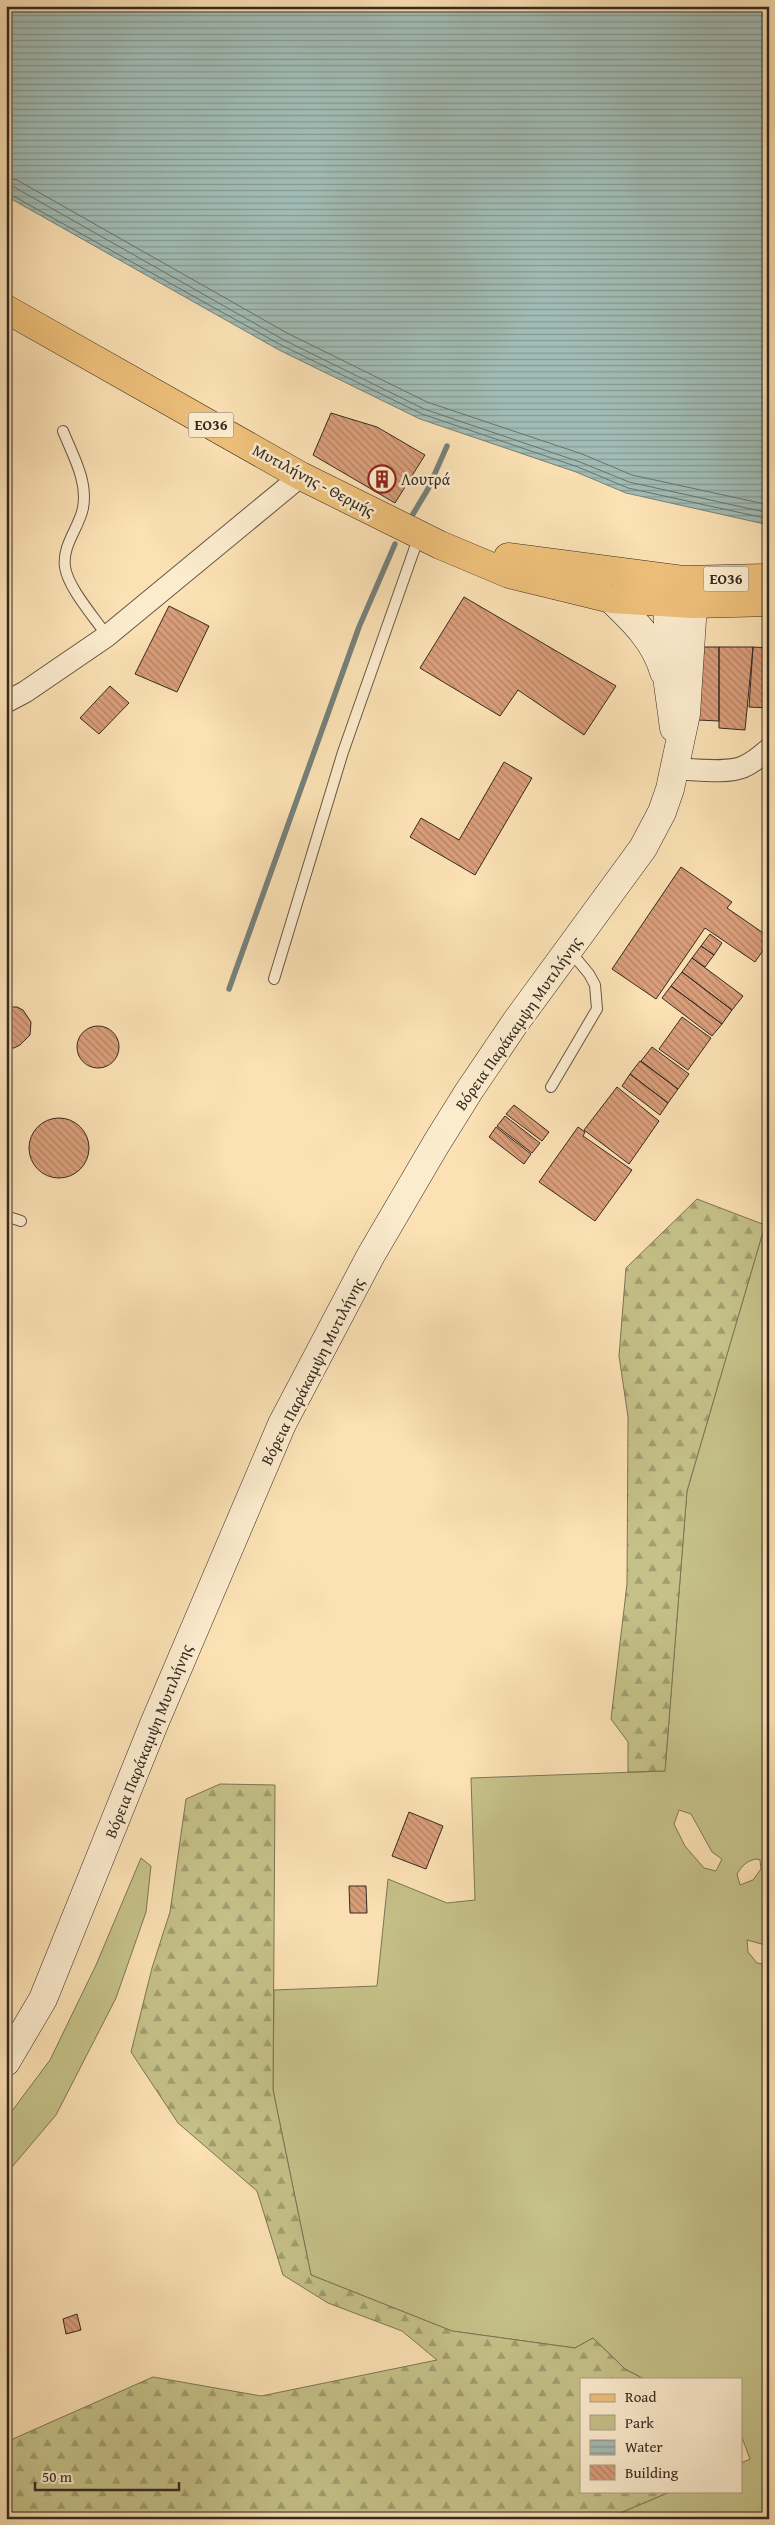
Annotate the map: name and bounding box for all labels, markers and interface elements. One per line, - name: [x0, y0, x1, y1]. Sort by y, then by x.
- road number: ΕΟ36: [188, 412, 234, 438]
- street label: Μυτιλήνης - Θερμής: [248, 438, 380, 523]
- building icon: Λουτρά: [367, 464, 397, 494]
- place label: Λουτρά: [401, 467, 451, 491]
- road number: ΕΟ36: [704, 566, 748, 592]
- street label: Βόρεια Παράκαμψη Μυτιλήνης: [449, 931, 587, 1115]
- street label: Βόρεια Παράκαμψη Μυτιλήνης: [254, 1273, 370, 1469]
- street label: Βόρεια Παράκαμψη Μυτιλήνης: [98, 1640, 198, 1842]
- legend: [580, 2378, 742, 2492]
- text: Road: [625, 2386, 656, 2407]
- text: Park: [625, 2412, 654, 2433]
- text: Water: [625, 2436, 663, 2457]
- scale bar: [35, 2460, 179, 2492]
- text: Building: [625, 2462, 679, 2483]
- text: 50 m: [42, 2466, 73, 2487]

